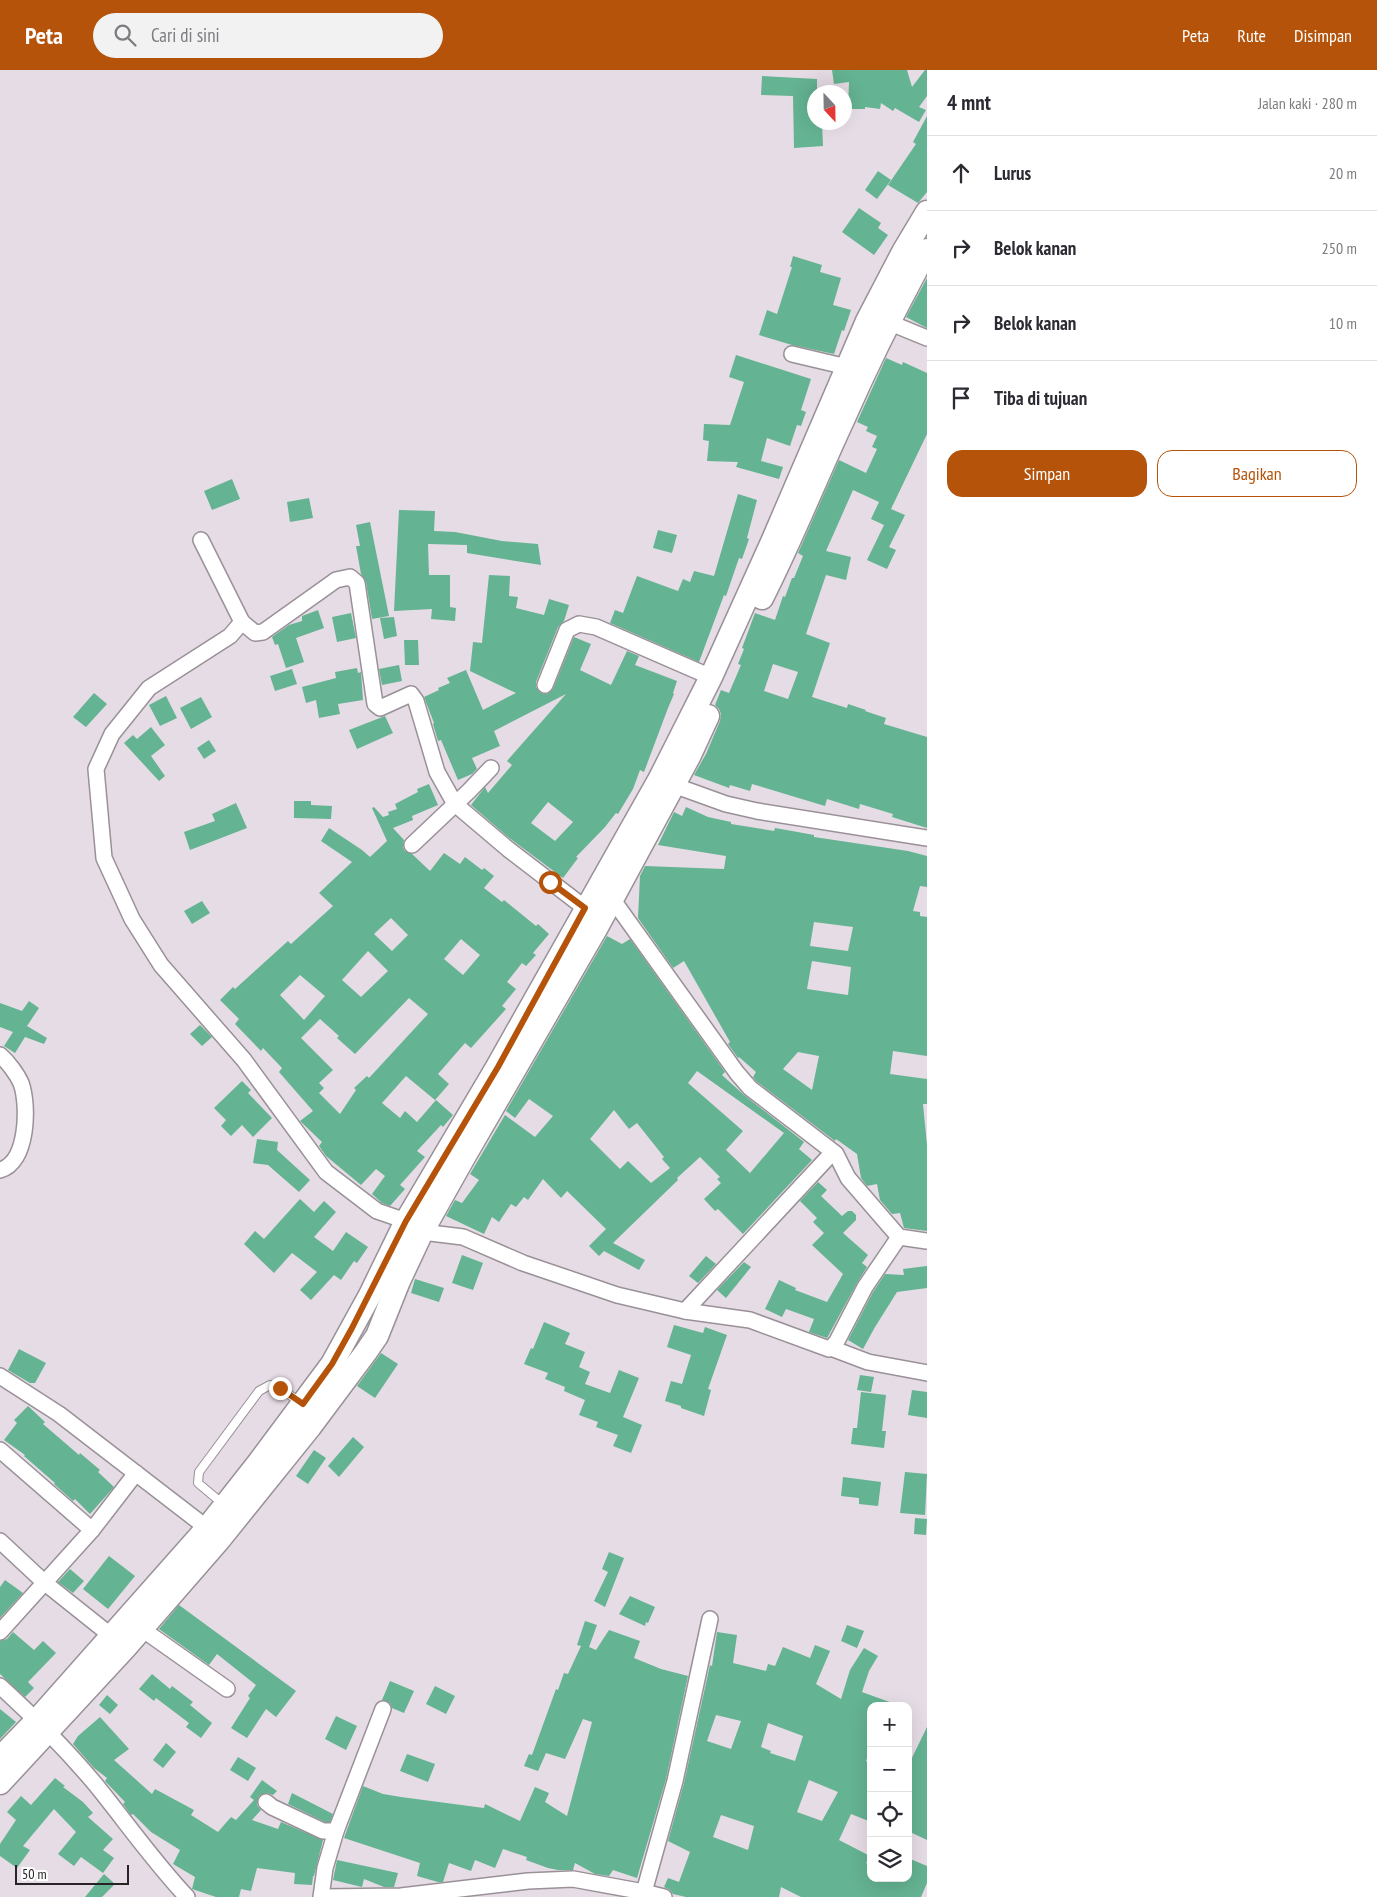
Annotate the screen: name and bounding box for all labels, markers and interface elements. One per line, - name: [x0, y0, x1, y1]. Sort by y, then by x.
- search box: [93, 13, 443, 58]
- text: Peta: [25, 20, 63, 51]
- icon: search: [111, 21, 139, 49]
- text: Cari di sini: [151, 23, 220, 47]
- text: Peta: [1182, 24, 1209, 47]
- text: Rute: [1237, 24, 1266, 47]
- text: Disimpan: [1294, 24, 1352, 47]
- north arrow: [807, 85, 852, 130]
- text: 4 mnt: [947, 89, 991, 116]
- text: Jalan kaki · 280 m: [1258, 93, 1357, 113]
- icon: ahead: [947, 159, 975, 187]
- text: Lurus: [994, 161, 1031, 185]
- text: 20 m: [1329, 163, 1357, 183]
- icon: right: [947, 234, 975, 262]
- text: Belok kanan: [994, 236, 1076, 260]
- text: 250 m: [1322, 238, 1357, 258]
- icon: right: [947, 309, 975, 337]
- text: Belok kanan: [994, 311, 1076, 335]
- text: 10 m: [1329, 313, 1357, 333]
- icon: arrive: [947, 384, 975, 412]
- text: Tiba di tujuan: [994, 386, 1087, 410]
- button: Simpan: [947, 450, 1147, 497]
- button: Bagikan: [1157, 450, 1357, 497]
- route start: [539, 871, 562, 894]
- route end: [269, 1377, 292, 1400]
- map controls: [867, 1702, 912, 1882]
- button: +: [867, 1702, 912, 1747]
- button: −: [867, 1747, 912, 1792]
- button: locate: [867, 1792, 912, 1837]
- button: layers: [867, 1837, 912, 1882]
- scale bar: [15, 1862, 129, 1885]
- text: 50 m: [22, 1865, 47, 1883]

